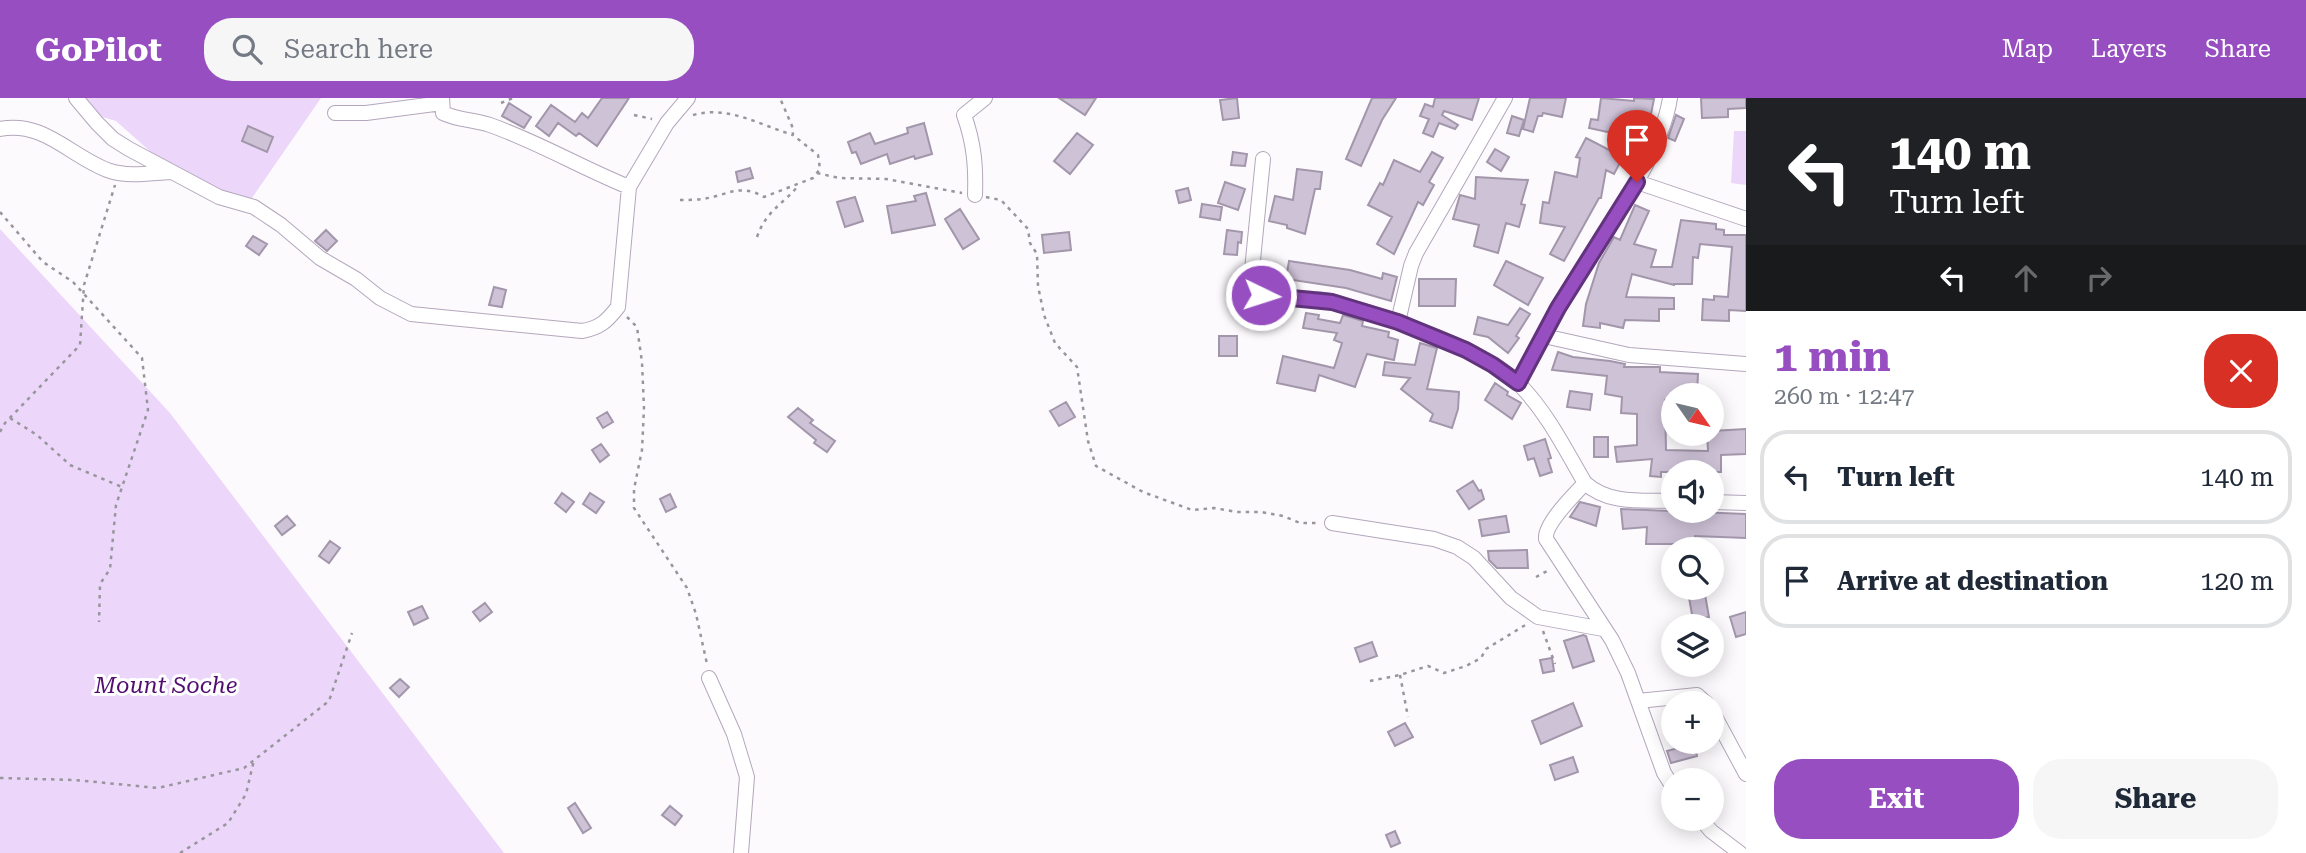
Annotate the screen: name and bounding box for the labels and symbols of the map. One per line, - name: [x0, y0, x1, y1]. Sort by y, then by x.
- pin: [1607, 110, 1667, 182]
- position arrow: [1224, 258, 1298, 332]
- north arrow: [1661, 383, 1724, 446]
- park label: Mount Soche: [94, 672, 237, 699]

